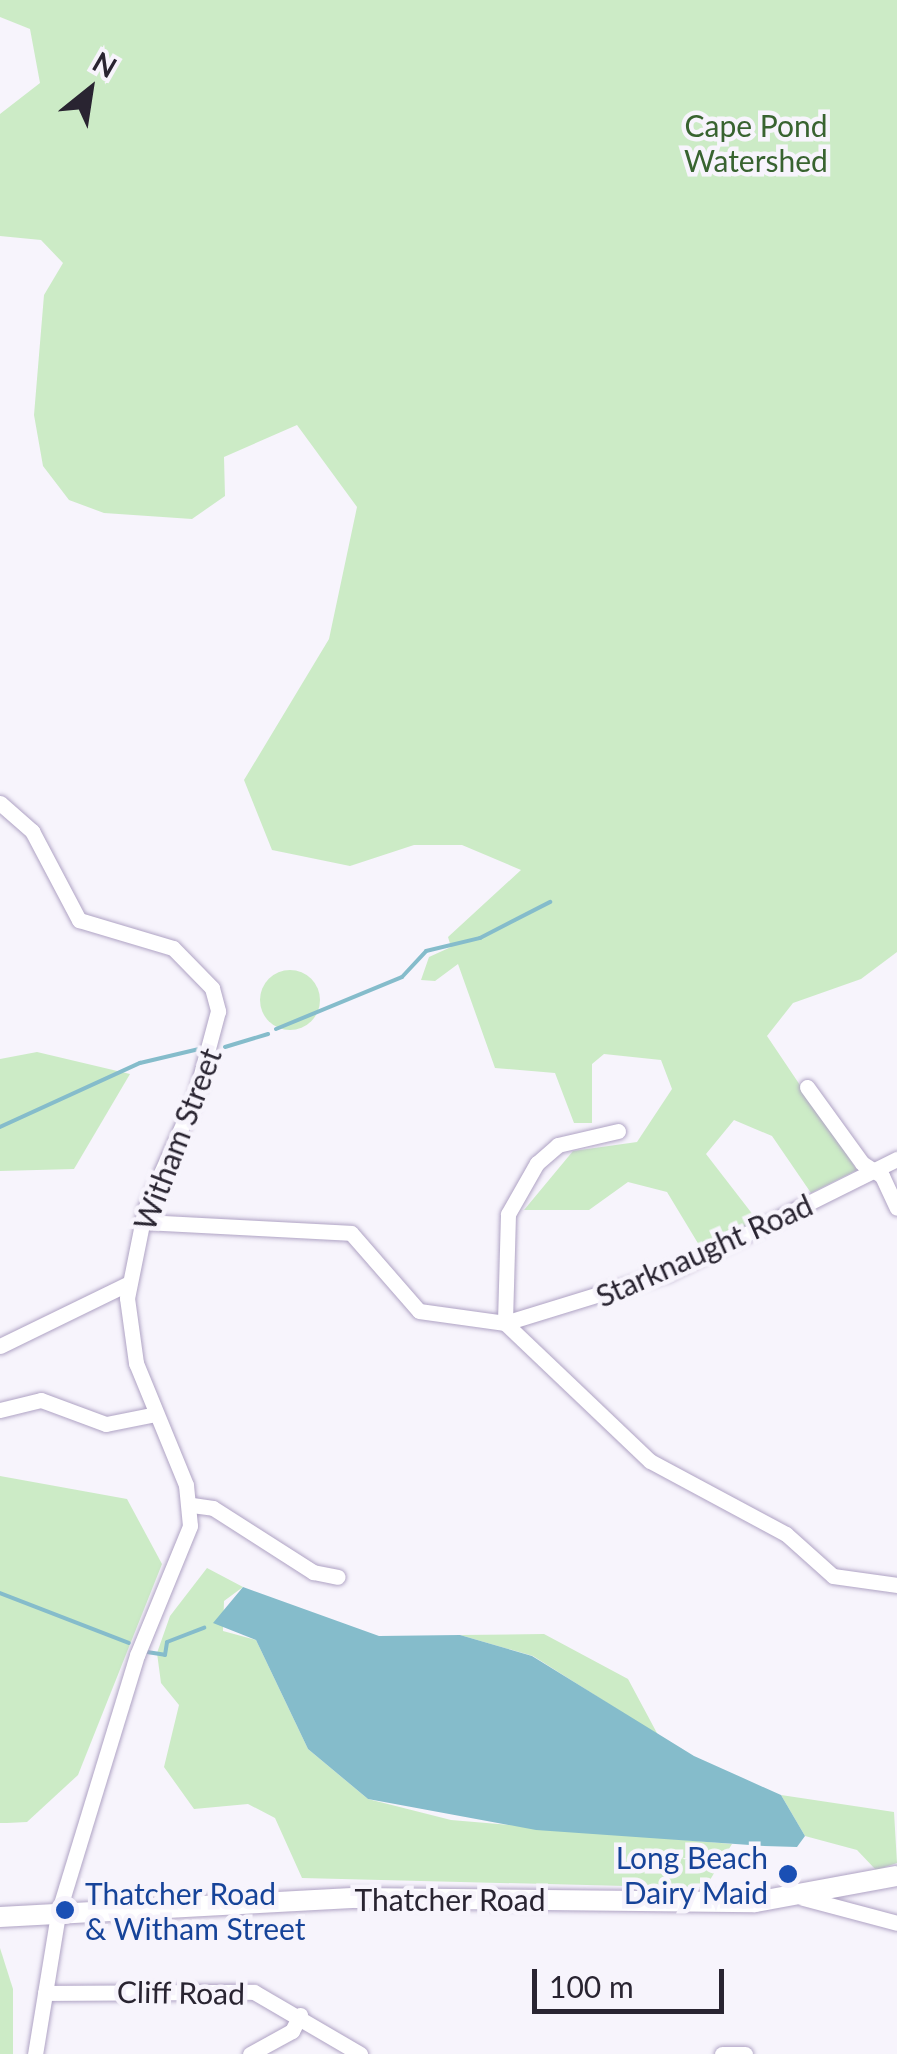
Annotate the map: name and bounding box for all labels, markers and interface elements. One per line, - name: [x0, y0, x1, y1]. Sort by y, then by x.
- north arrow: [40, 40, 140, 140]
- text: N: [87, 44, 123, 84]
- park label: Cape Pond Watershed: [684, 107, 828, 178]
- street label: Witham Street: [126, 1043, 228, 1235]
- street label: Starknaught Road: [590, 1186, 818, 1314]
- place label: Long Beach Dairy Maid: [616, 1839, 768, 1910]
- marker: Long Beach Dairy Maid: [777, 1863, 799, 1885]
- place label: Thatcher Road & Witham Street: [85, 1875, 306, 1946]
- street label: Thatcher Road: [354, 1881, 546, 1917]
- marker: Thatcher Road & Witham Street: [54, 1899, 76, 1921]
- scale bar: [537, 1949, 730, 2011]
- text: 100 m: [549, 1968, 634, 2004]
- street label: Cliff Road: [116, 1973, 246, 2011]

